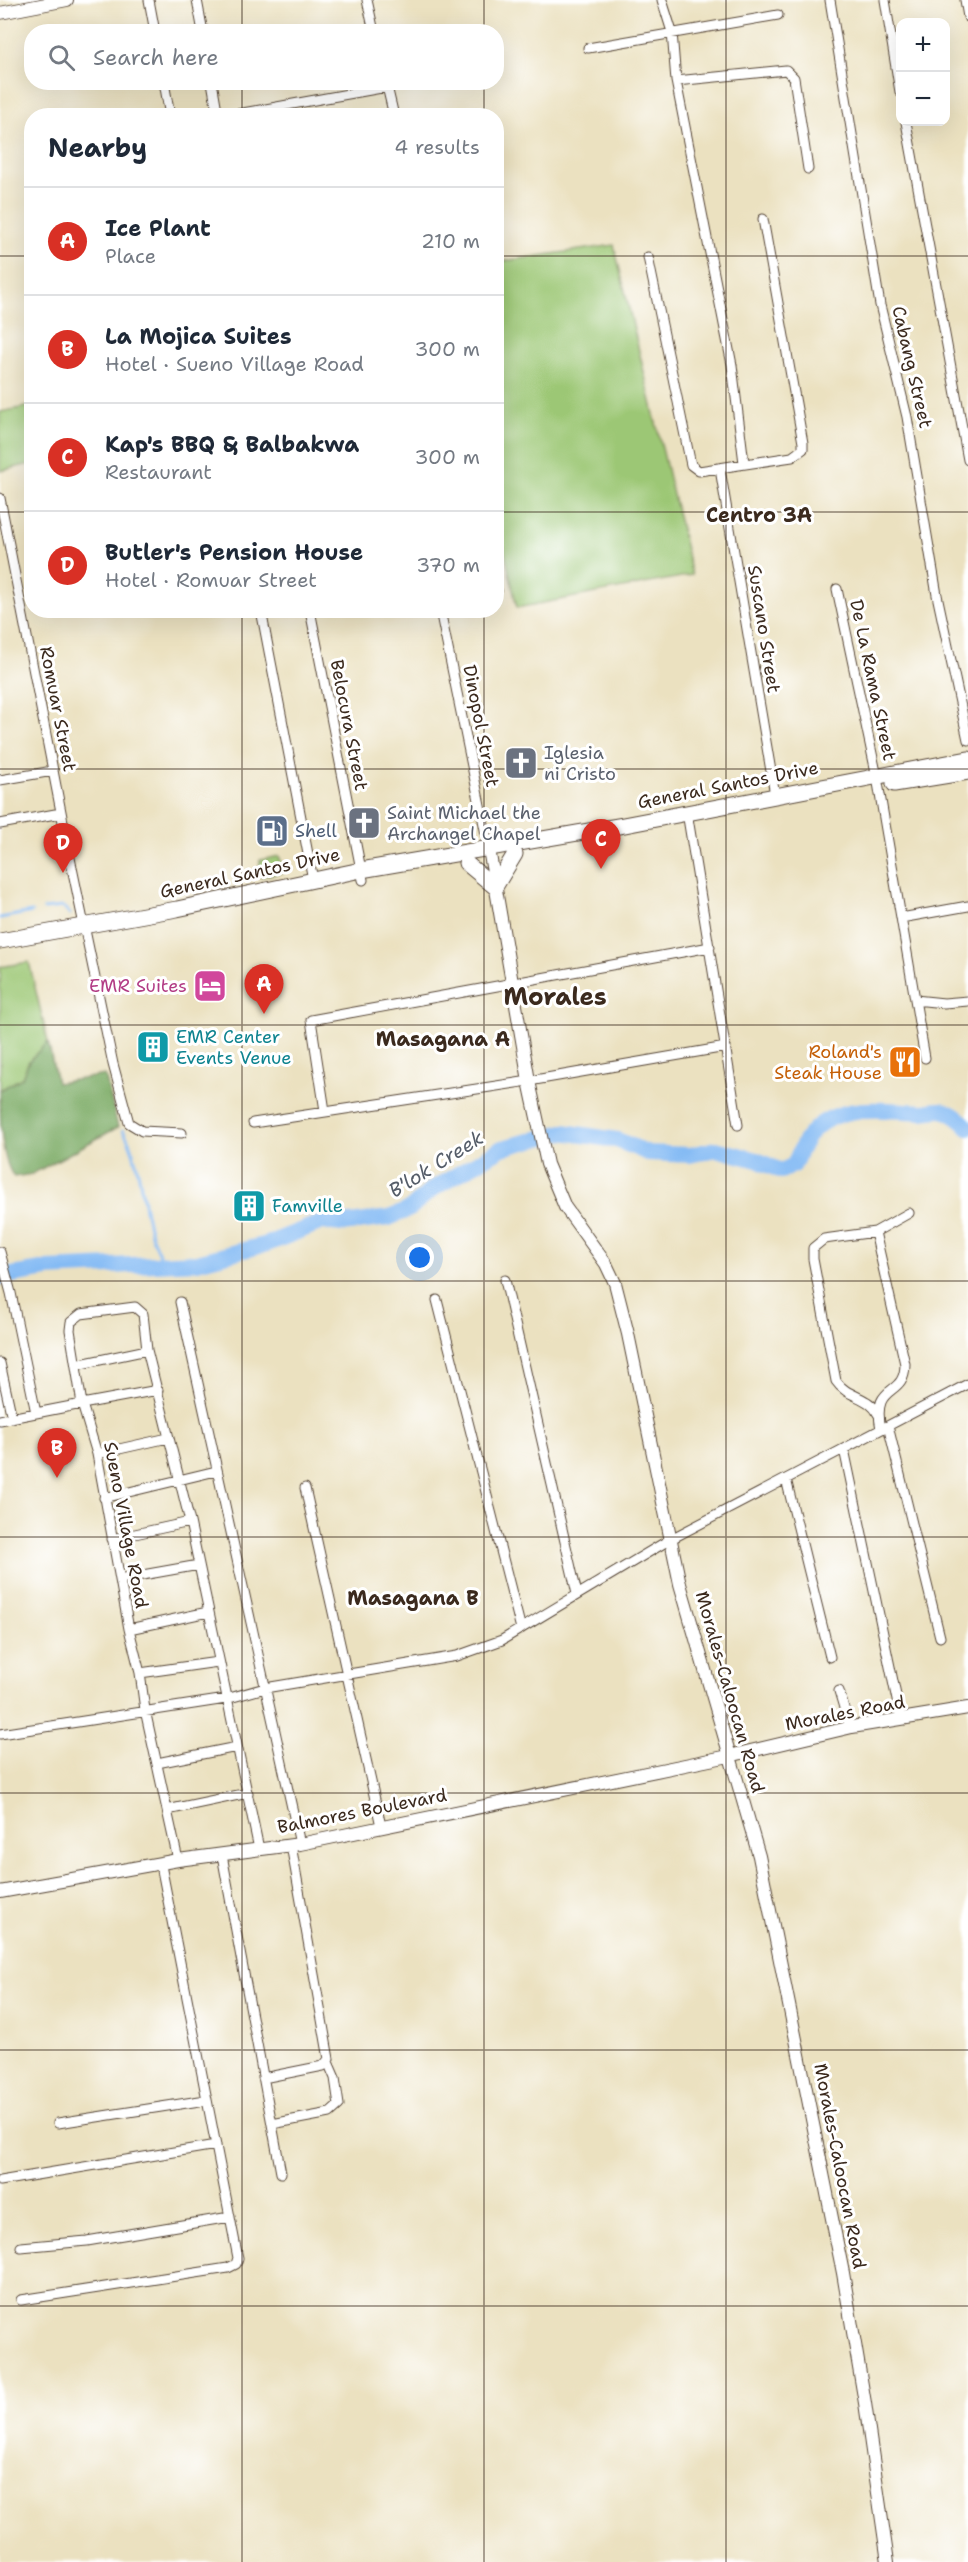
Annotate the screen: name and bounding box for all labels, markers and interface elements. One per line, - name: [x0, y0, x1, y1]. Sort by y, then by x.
- map controls: [896, 18, 950, 126]
- button: +: [896, 18, 950, 72]
- search box: [24, 24, 504, 90]
- icon: search: [45, 41, 78, 74]
- text: Search here: [93, 43, 219, 72]
- button: −: [896, 72, 950, 126]
- text: Nearby: [48, 130, 147, 165]
- text: 4 results: [394, 134, 480, 160]
- text: Ice Plant: [105, 214, 211, 243]
- text: A: [60, 228, 75, 254]
- text: 210 m: [421, 228, 480, 254]
- text: Place: [105, 243, 156, 269]
- street label: Cabang Street: [886, 304, 938, 431]
- text: La Mojica Suites: [105, 322, 292, 351]
- text: B: [61, 336, 74, 362]
- text: 300 m: [414, 336, 480, 362]
- text: Hotel · Sueno Village Road: [105, 351, 364, 377]
- text: Kap's BBQ & Balbakwa: [105, 430, 359, 459]
- text: C: [61, 444, 74, 470]
- text: 300 m: [414, 444, 480, 470]
- text: Restaurant: [105, 459, 212, 485]
- district label: Centro 3A: [706, 502, 812, 528]
- text: Butler's Pension House: [105, 538, 363, 567]
- text: D: [60, 552, 75, 578]
- text: 370 m: [416, 552, 480, 578]
- street label: Suscano Street: [742, 563, 786, 695]
- text: Hotel · Romuar Street: [105, 567, 317, 593]
- street label: De La Rama Street: [844, 597, 902, 763]
- street label: Romuar Street: [34, 644, 82, 774]
- street label: Belocura Street: [325, 657, 373, 793]
- street label: Dinopol Street: [457, 663, 505, 789]
- place label: Iglesia ni Cristo: [544, 741, 616, 786]
- church icon: Iglesia ni Cristo: [503, 745, 539, 781]
- street label: General Santos Drive: [636, 756, 820, 814]
- place label: Saint Michael the Archangel Chapel: [387, 801, 541, 846]
- church icon: Saint Michael the Archangel Chapel: [346, 805, 382, 841]
- fuel station icon: Shell: [254, 813, 290, 849]
- place label: Shell: [295, 819, 337, 843]
- pin: C: [582, 820, 620, 869]
- pin: D: [44, 824, 82, 873]
- street label: General Santos Drive: [158, 842, 342, 904]
- pin: A: [244, 964, 284, 1014]
- hotel icon: EMR Suites: [192, 968, 228, 1004]
- place label: EMR Suites: [89, 974, 187, 998]
- district label: Morales: [503, 981, 607, 1013]
- place label: EMR Center Events Venue: [176, 1025, 292, 1070]
- district label: Masagana A: [376, 1026, 510, 1052]
- building icon: EMR Center Events Venue: [135, 1029, 171, 1065]
- place label: Roland's Steak House: [774, 1040, 882, 1085]
- restaurant icon: Roland's Steak House: [887, 1044, 923, 1080]
- water label: B'lok Creek: [384, 1124, 489, 1203]
- building icon: Famville: [231, 1188, 267, 1224]
- place label: Famville: [272, 1194, 343, 1218]
- your location: [405, 1243, 434, 1272]
- pin: B: [38, 1428, 76, 1478]
- street label: Sueno Village Road: [98, 1440, 154, 1610]
- district label: Masagana B: [347, 1585, 479, 1611]
- street label: Morales-Caloocan Road: [690, 1588, 770, 1796]
- street label: Morales Road: [783, 1690, 907, 1736]
- street label: Balmores Boulevard: [275, 1783, 449, 1839]
- street label: Morales-Caloocan Road: [808, 2061, 872, 2271]

